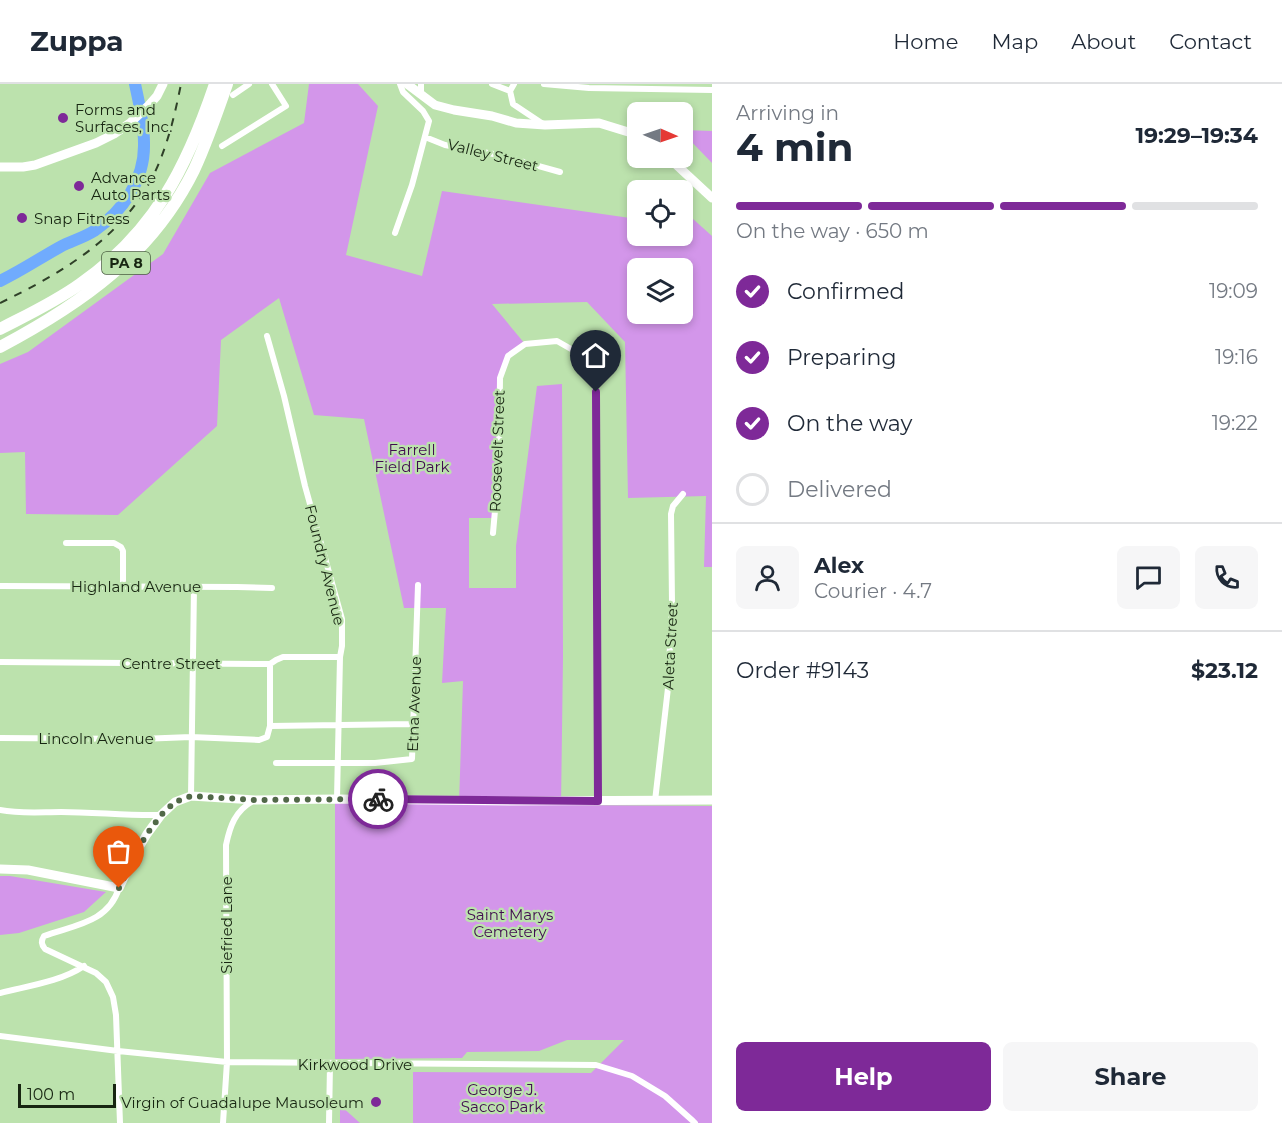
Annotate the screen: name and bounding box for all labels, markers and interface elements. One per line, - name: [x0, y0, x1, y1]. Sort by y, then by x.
- text: Zuppa: [30, 24, 124, 58]
- text: Home: [893, 29, 958, 54]
- text: Map: [991, 29, 1038, 54]
- text: About: [1071, 29, 1136, 54]
- text: Contact: [1169, 29, 1252, 54]
- place label: Forms and Surfaces, Inc.: [75, 100, 173, 136]
- text: Arriving in: [736, 101, 839, 125]
- north arrow: [627, 102, 693, 168]
- map controls: [627, 102, 693, 324]
- marker: Forms and Surfaces, Inc.: [56, 111, 70, 125]
- text: 19:29–19:34: [1135, 122, 1258, 149]
- text: 4 min: [736, 123, 854, 171]
- street label: Valley Street: [446, 135, 540, 175]
- place label: Advance Auto Parts: [91, 168, 170, 204]
- marker: Advance Auto Parts: [72, 179, 86, 193]
- button: locate: [627, 180, 693, 246]
- place label: Snap Fitness: [34, 209, 130, 228]
- marker: Snap Fitness: [15, 211, 29, 225]
- text: On the way · 650 m: [736, 219, 929, 243]
- road number: PA 8: [102, 252, 150, 274]
- button: layers: [627, 258, 693, 324]
- icon: check: [736, 275, 769, 308]
- text: Confirmed: [787, 278, 904, 305]
- text: 19:09: [1209, 279, 1258, 303]
- pin: [570, 330, 621, 392]
- icon: home: [579, 339, 612, 372]
- icon: check: [736, 341, 769, 374]
- text: Preparing: [787, 344, 896, 371]
- text: 19:16: [1215, 345, 1258, 369]
- street label: Roosevelt Street: [485, 390, 509, 512]
- icon: check: [736, 407, 769, 440]
- text: On the way: [787, 410, 912, 437]
- text: 19:22: [1212, 411, 1258, 435]
- park label: Farrell Field Park: [375, 440, 450, 476]
- text: Delivered: [787, 476, 892, 503]
- street label: Foundry Avenue: [301, 503, 349, 627]
- button: person: [736, 546, 799, 609]
- button: chat: [1117, 546, 1180, 609]
- button: phone: [1195, 546, 1258, 609]
- text: Alex: [814, 552, 864, 579]
- street label: Highland Avenue: [71, 577, 201, 596]
- text: Courier · 4.7: [814, 579, 932, 603]
- street label: Aleta Street: [658, 602, 682, 690]
- street label: Centre Street: [121, 654, 221, 673]
- street label: Etna Avenue: [403, 656, 425, 752]
- text: Order #9143: [736, 657, 869, 684]
- text: $23.12: [1191, 657, 1258, 684]
- street label: Lincoln Avenue: [38, 729, 154, 748]
- courier: [348, 769, 408, 829]
- icon: bike: [362, 783, 395, 816]
- pin: [93, 826, 144, 888]
- icon: bag: [102, 835, 135, 868]
- street label: Siefried Lane: [217, 876, 236, 974]
- park label: Saint Marys Cemetery: [467, 905, 553, 941]
- button: Help: [736, 1042, 991, 1111]
- button: Share: [1003, 1042, 1258, 1111]
- street label: Kirkwood Drive: [298, 1055, 412, 1074]
- park label: George J. Sacco Park: [461, 1080, 543, 1116]
- scale bar: [18, 1081, 116, 1108]
- text: 100 m: [27, 1085, 75, 1104]
- place label: Virgin of Guadalupe Mausoleum: [121, 1093, 364, 1112]
- marker: Virgin of Guadalupe Mausoleum: [369, 1095, 383, 1109]

